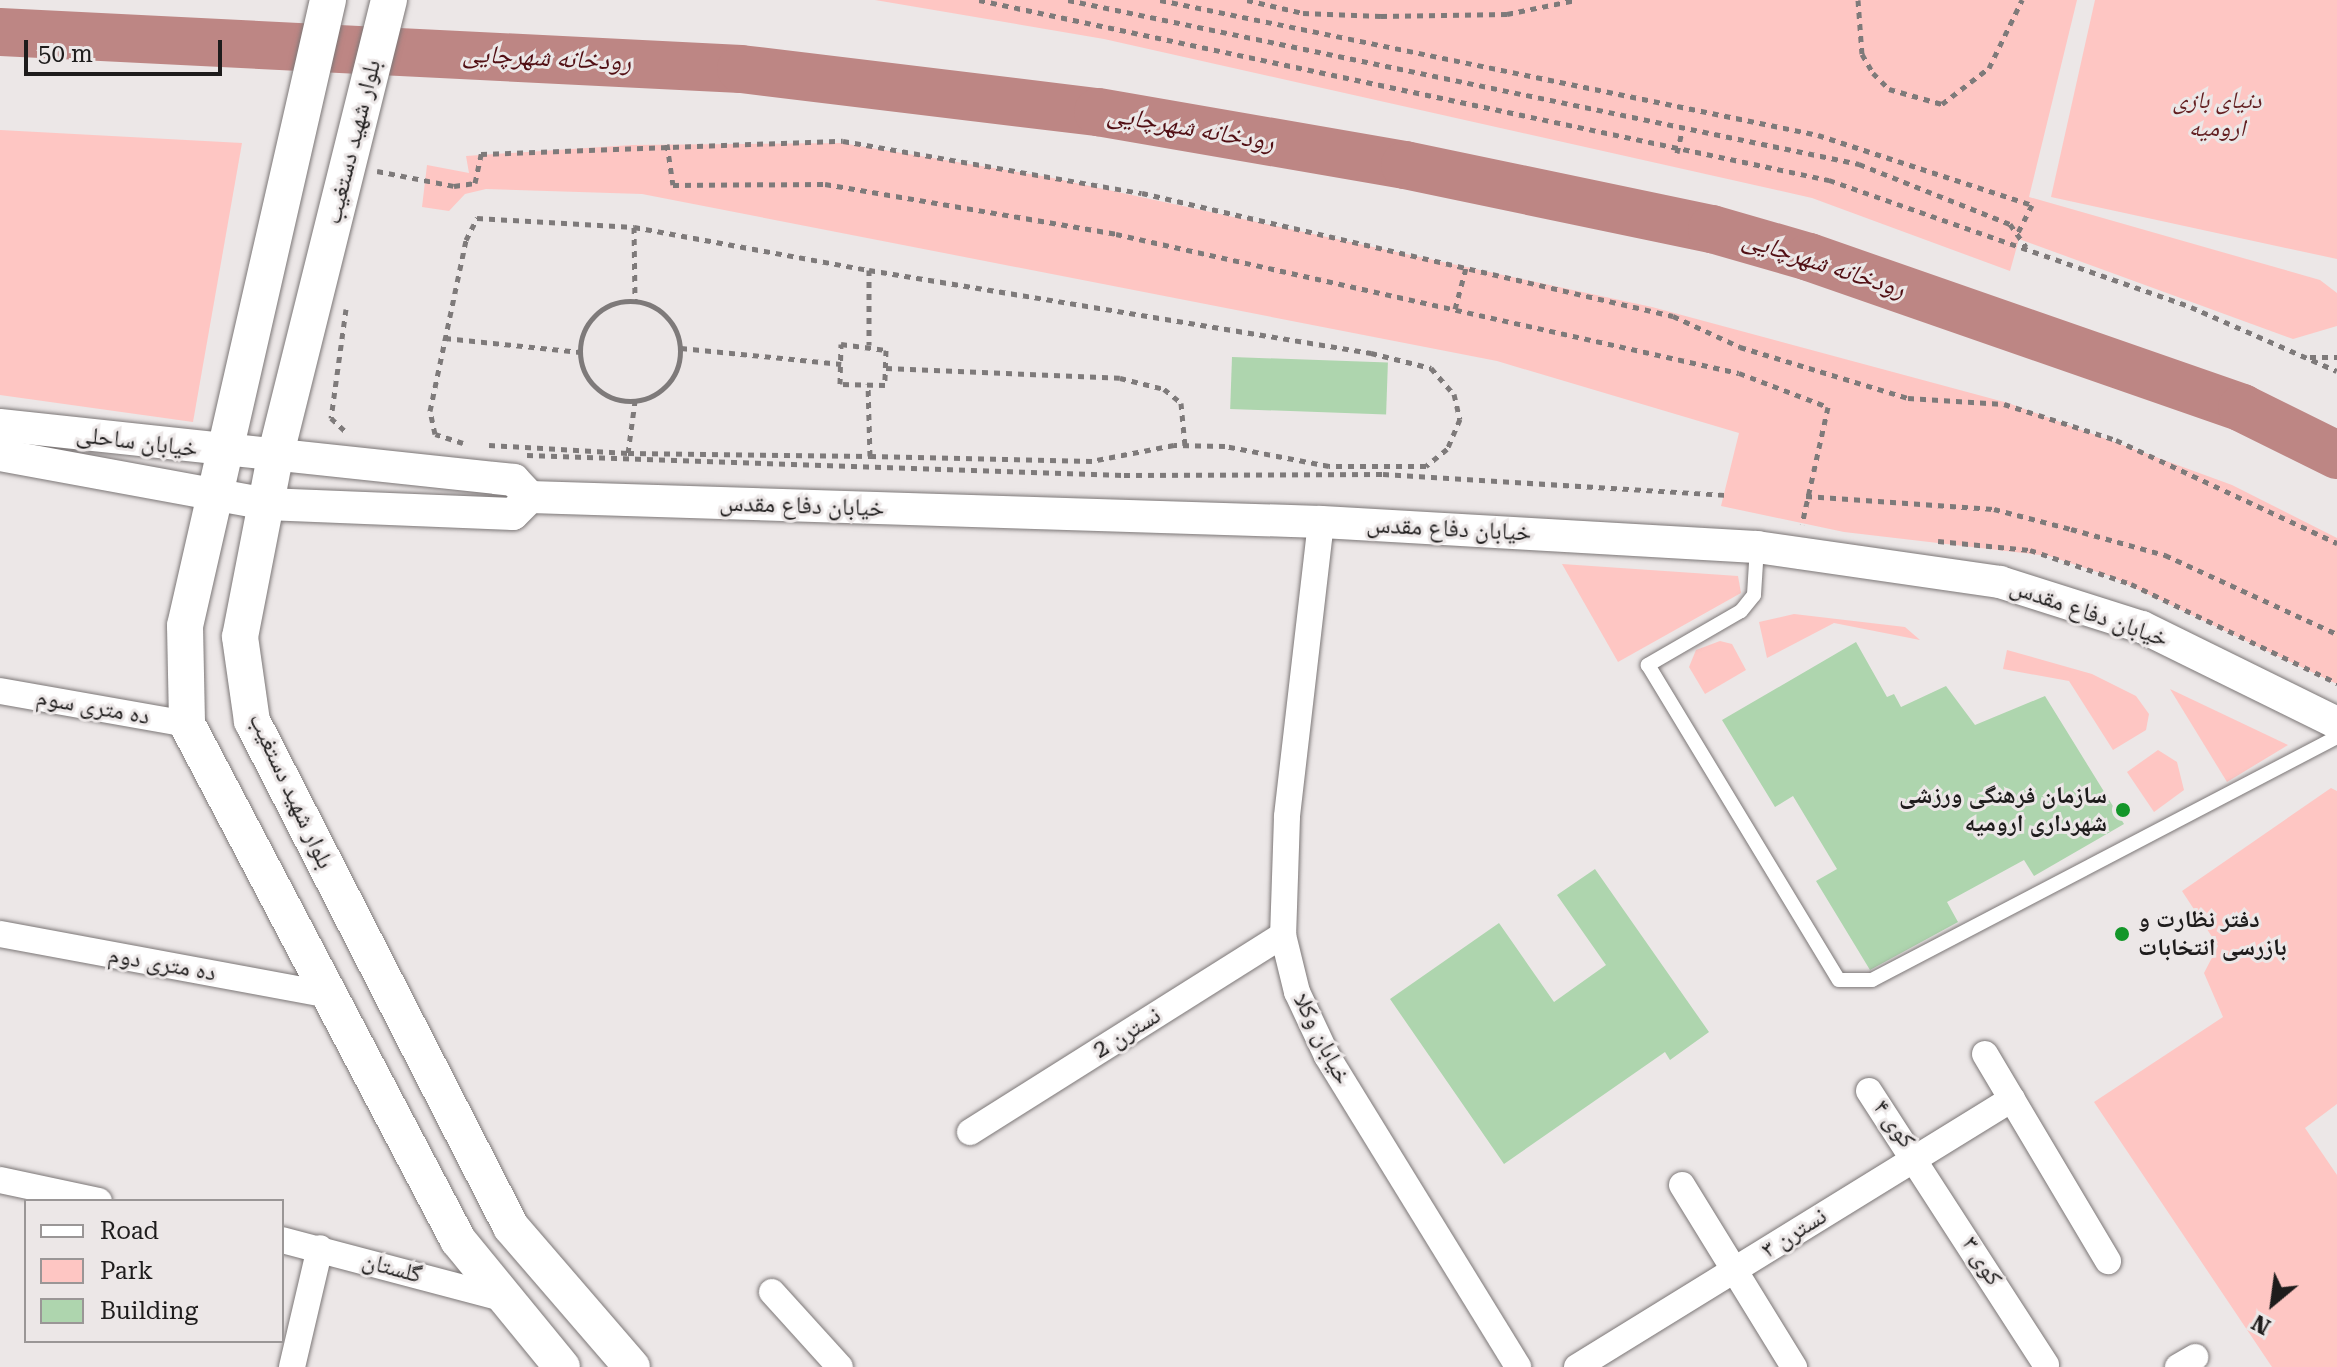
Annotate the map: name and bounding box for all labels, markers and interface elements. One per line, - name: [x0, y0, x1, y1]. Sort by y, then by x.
- scale bar: [28, 24, 226, 74]
- water label: رودخانه شهرچایی: [462, 38, 632, 78]
- text: 50 m: [38, 40, 93, 68]
- street label: بلوار شهید دستغیب: [319, 57, 387, 227]
- park label: دنیای بازی ارومیه: [2173, 87, 2261, 143]
- water label: رودخانه شهرچایی: [1105, 98, 1277, 158]
- water label: رودخانه شهرچایی: [1739, 223, 1909, 305]
- street label: خیابان ساحلی: [75, 420, 199, 464]
- street label: خیابان دفاع مقدس: [719, 489, 885, 523]
- street label: خیابان دفاع مقدس: [1366, 510, 1532, 548]
- street label: خیابان دفاع مقدس: [2006, 572, 2172, 654]
- street label: ده متری سوم: [34, 683, 152, 731]
- street label: بلوار شهید دستغیب: [242, 709, 340, 873]
- place label: سازمان فرهنگی ورزشی شهرداری ارومیه: [1899, 782, 2107, 838]
- marker: سازمان فرهنگی ورزشی شهرداری ارومیه: [2114, 801, 2132, 819]
- place label: دفتر نظارت و بازرسی انتخابات: [2138, 906, 2287, 962]
- marker: دفتر نظارت و بازرسی انتخابات: [2113, 925, 2131, 943]
- street label: ده متری دوم: [106, 940, 218, 988]
- street label: خیابان وکلا: [1287, 989, 1357, 1089]
- street label: نسترن 2: [1088, 1001, 1166, 1065]
- street label: کوی ۴: [1867, 1094, 1921, 1154]
- legend: [24, 1199, 284, 1343]
- street label: نسترن ۳: [1756, 1202, 1832, 1264]
- text: Road: [100, 1217, 159, 1245]
- street label: کوی ۳: [1956, 1231, 2008, 1291]
- street label: گلستان: [359, 1246, 425, 1290]
- text: Park: [100, 1257, 153, 1285]
- north arrow: [2233, 1263, 2313, 1343]
- text: Building: [100, 1297, 198, 1325]
- text: N: [2248, 1309, 2275, 1339]

